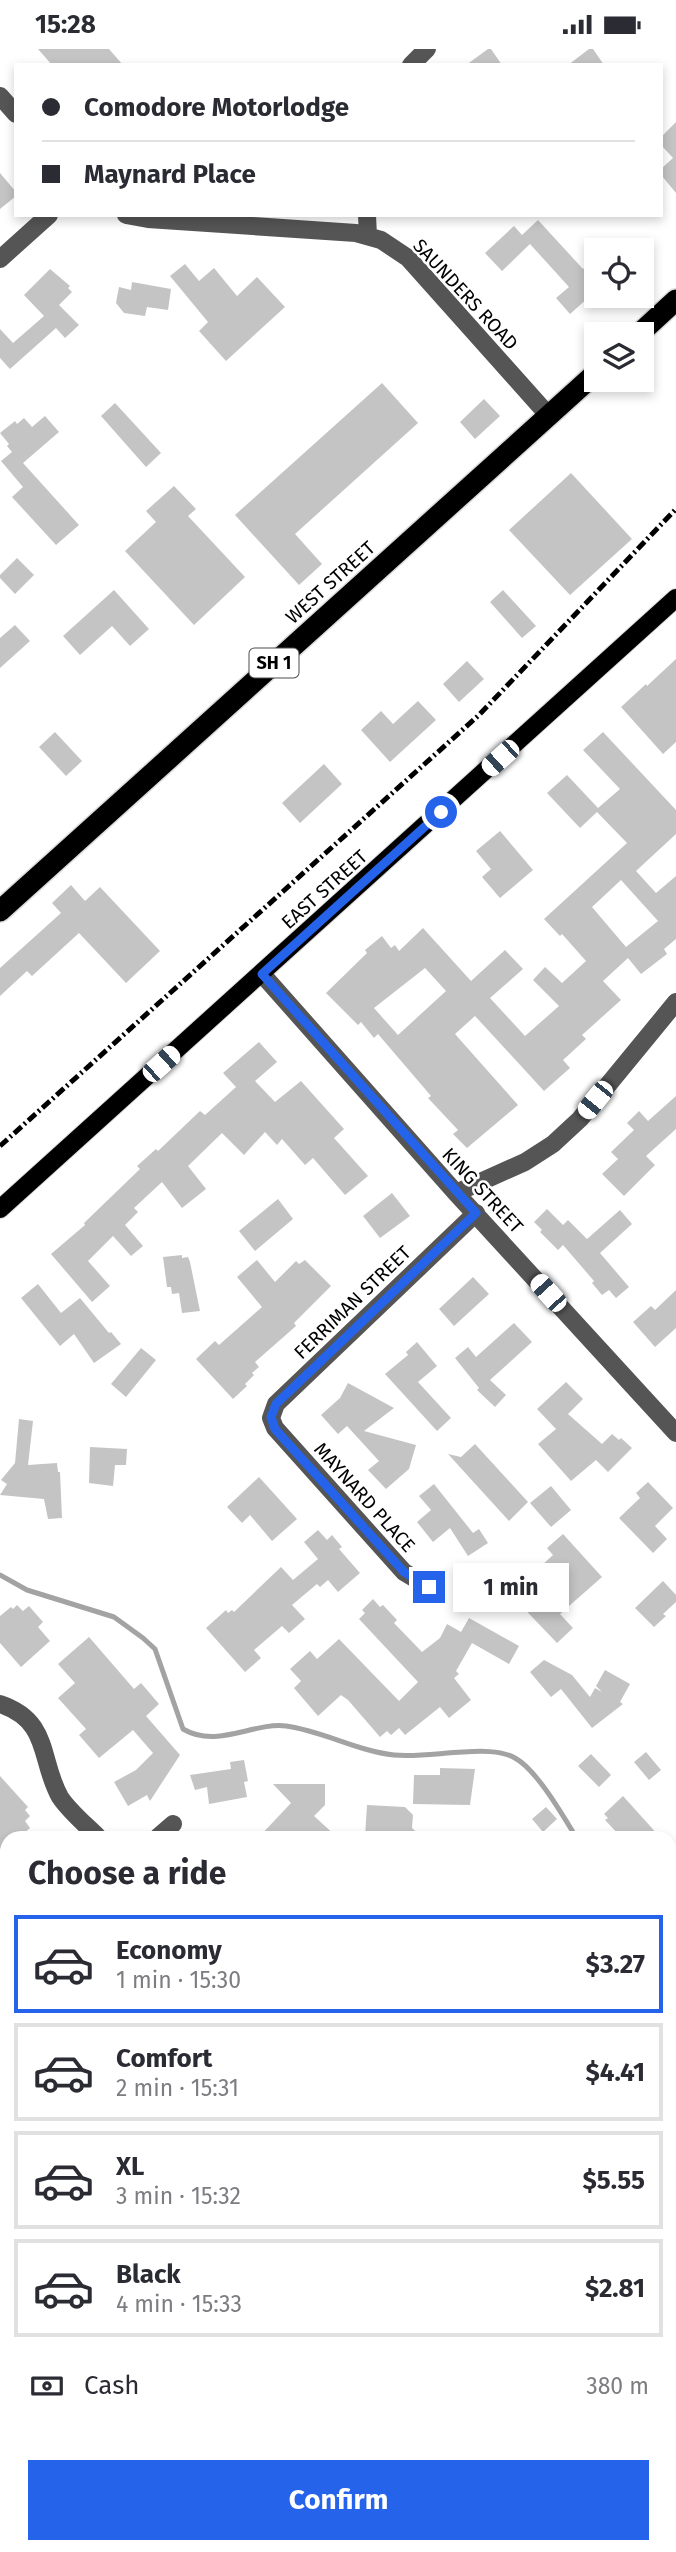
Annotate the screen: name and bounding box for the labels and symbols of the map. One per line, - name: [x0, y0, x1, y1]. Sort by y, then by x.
- street label: SAUNDERS ROAD: [408, 234, 523, 355]
- street label: WEST STREET: [281, 536, 380, 628]
- road number: SH 1: [250, 649, 298, 677]
- car: [478, 736, 523, 780]
- route start: [425, 796, 457, 828]
- street label: EAST STREET: [277, 845, 372, 934]
- car: [139, 1042, 184, 1086]
- car: [574, 1077, 617, 1123]
- street label: KING STREET: [437, 1143, 528, 1238]
- street label: FERRIMAN STREET: [289, 1241, 416, 1364]
- car: [527, 1270, 570, 1316]
- street label: MAYNARD PLACE: [309, 1438, 420, 1557]
- callout: 1 min: [453, 1563, 569, 1611]
- route end: [413, 1571, 445, 1603]

